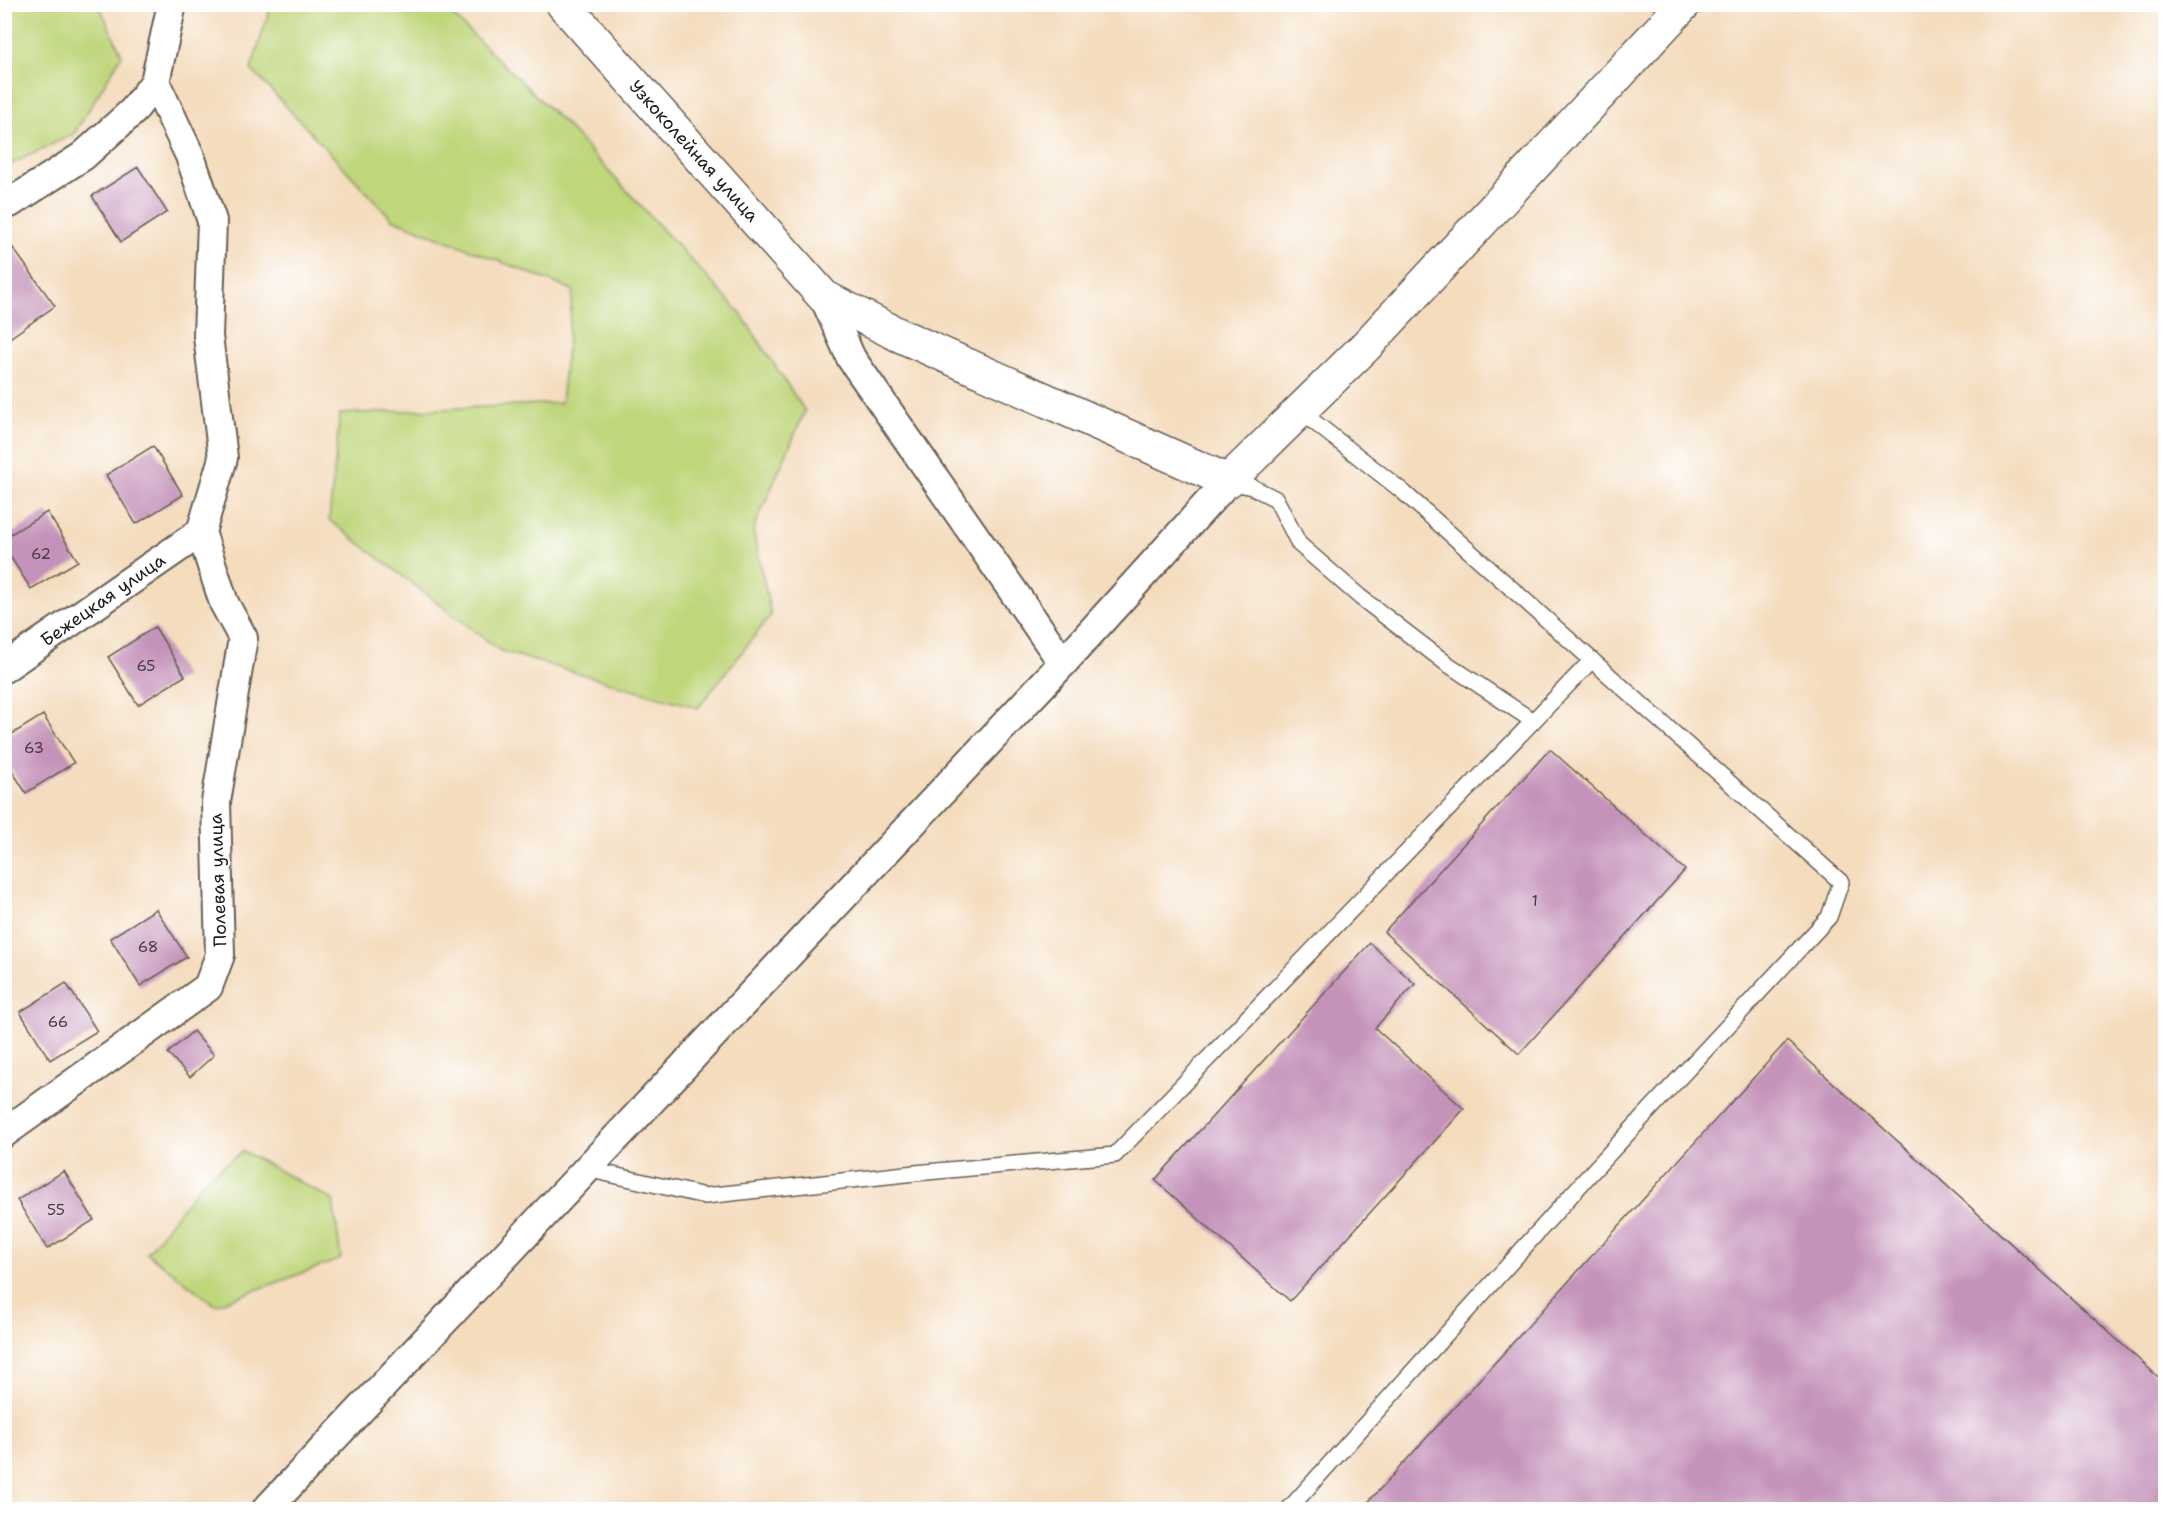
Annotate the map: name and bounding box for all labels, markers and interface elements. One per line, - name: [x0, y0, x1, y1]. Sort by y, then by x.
- street label: Узкоколейная улица: [624, 75, 764, 227]
- house number: 62: [31, 544, 51, 564]
- street label: Бежецкая улица: [36, 548, 170, 652]
- house number: 65: [136, 656, 156, 676]
- house number: 63: [24, 738, 44, 758]
- street label: Полевая улица: [204, 813, 232, 947]
- house number: 1: [1532, 891, 1538, 911]
- house number: 68: [138, 937, 158, 957]
- house number: 66: [48, 1012, 68, 1032]
- house number: 55: [47, 1200, 65, 1220]

